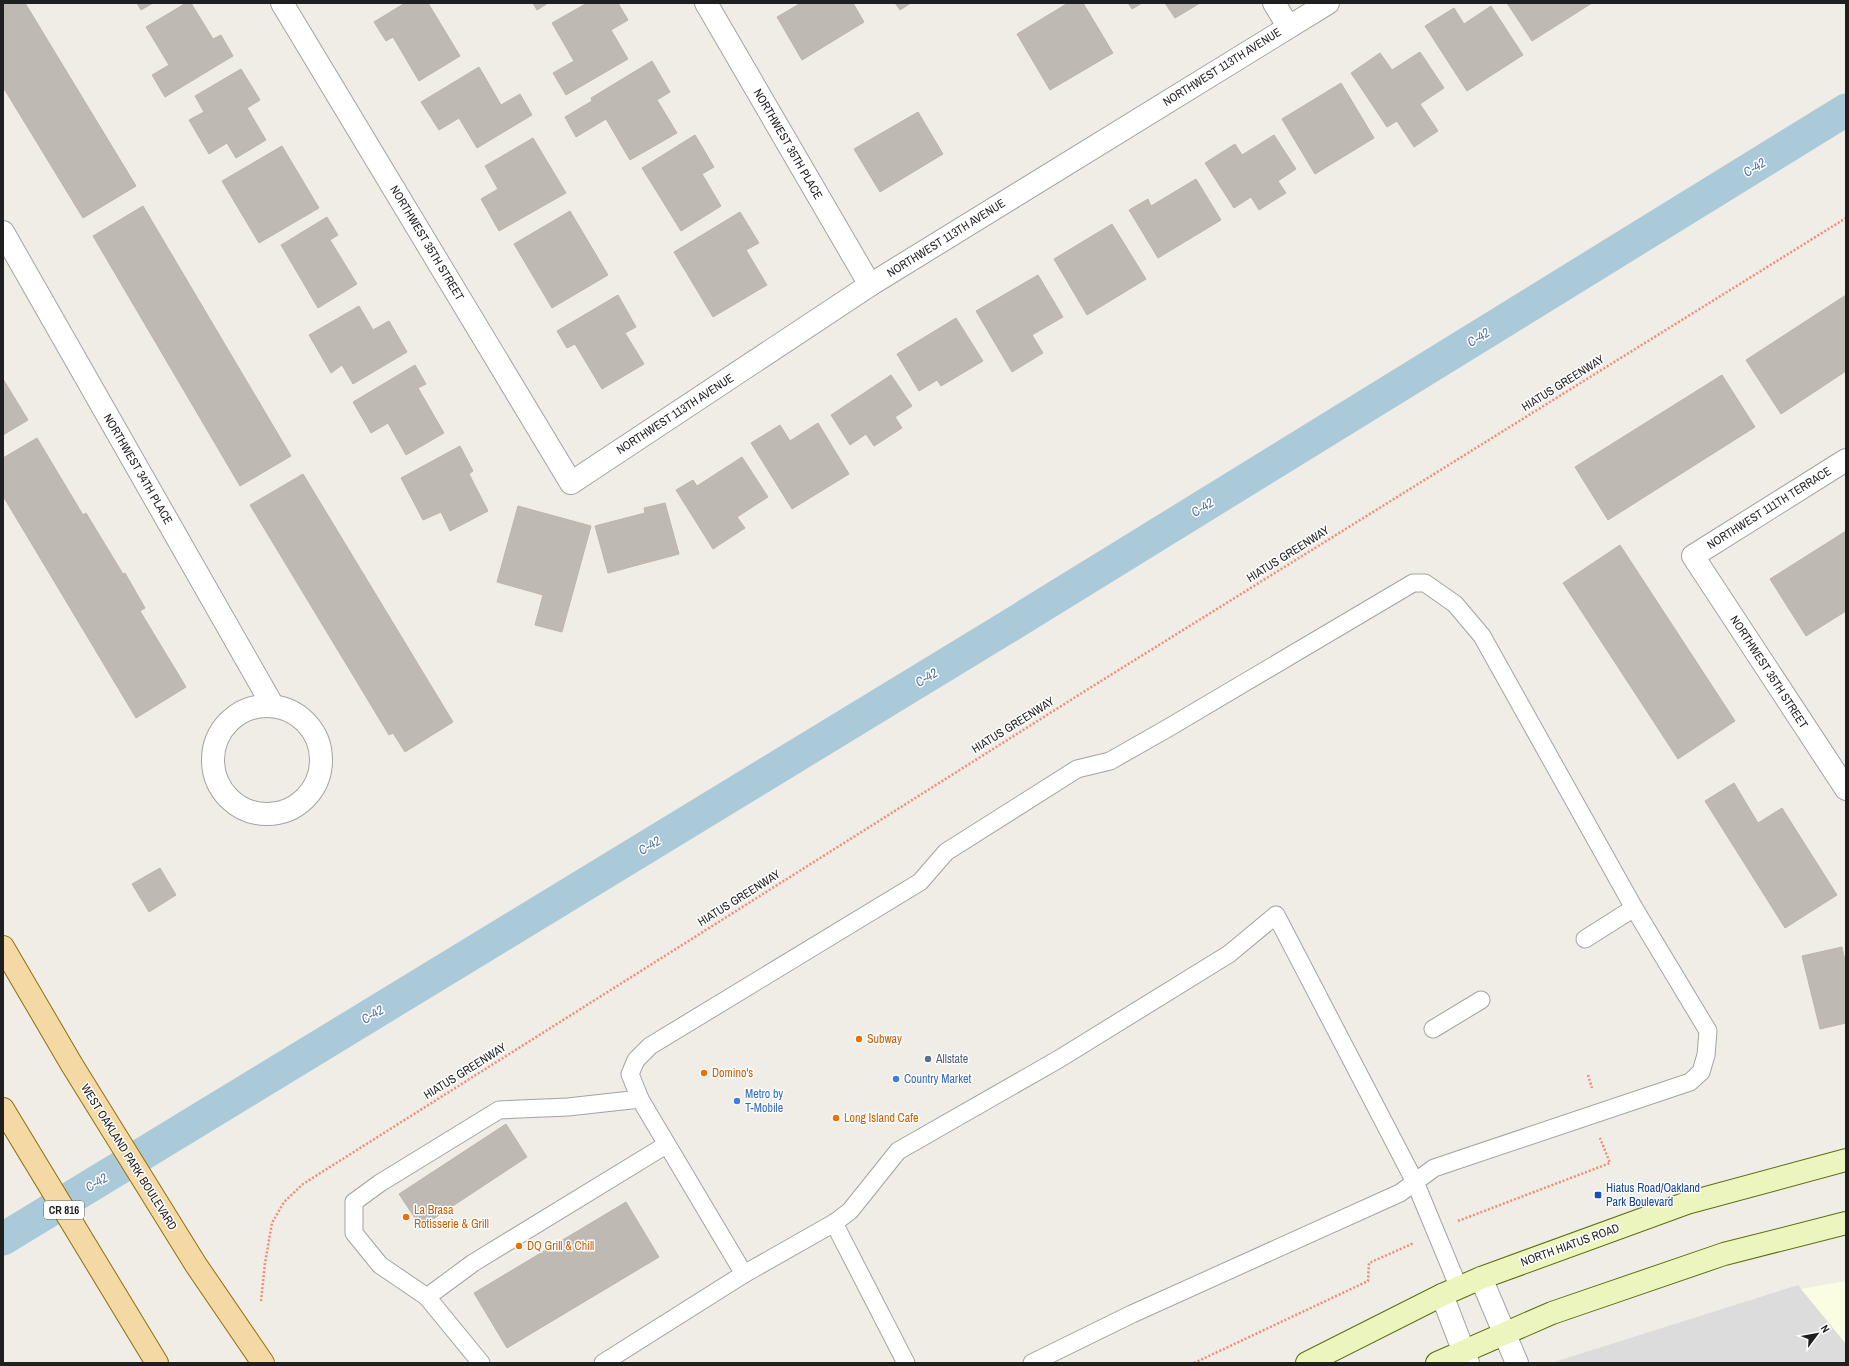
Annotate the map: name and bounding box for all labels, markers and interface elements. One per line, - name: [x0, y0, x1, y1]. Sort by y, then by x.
- street label: NORTHWEST 113TH AVENUE: [1160, 24, 1284, 110]
- street label: NORTHWEST 35TH PLACE: [750, 86, 826, 202]
- water label: C-42: [1740, 154, 1769, 181]
- street label: NORTHWEST 35TH STREET: [386, 183, 468, 303]
- street label: NORTHWEST 113TH AVENUE: [884, 195, 1008, 281]
- water label: C-42: [1464, 324, 1493, 351]
- street label: HIATUS GREENWAY: [1519, 351, 1608, 415]
- street label: NORTHWEST 113TH AVENUE: [613, 370, 737, 458]
- street label: NORTHWEST 34TH PLACE: [100, 411, 176, 527]
- street label: NORTHWEST 111TH TERRACE: [1704, 463, 1834, 553]
- water label: C-42: [1188, 494, 1217, 521]
- street label: HIATUS GREENWAY: [1244, 522, 1333, 586]
- street label: NORTHWEST 35TH STREET: [1726, 613, 1812, 731]
- water label: C-42: [912, 664, 941, 691]
- street label: HIATUS GREENWAY: [969, 693, 1058, 757]
- water label: C-42: [635, 832, 664, 859]
- street label: HIATUS GREENWAY: [695, 866, 784, 930]
- water label: C-42: [358, 1001, 387, 1028]
- place label: Subway: [867, 1031, 902, 1047]
- marker: Subway: [854, 1034, 864, 1044]
- street label: HIATUS GREENWAY: [421, 1039, 510, 1103]
- place label: Allstate: [935, 1051, 968, 1067]
- marker: Allstate: [923, 1054, 933, 1064]
- place label: Domino's: [712, 1065, 753, 1081]
- marker: Domino's: [699, 1068, 709, 1078]
- place label: Country Market: [904, 1071, 972, 1087]
- marker: Country Market: [891, 1074, 901, 1084]
- street label: WEST OAKLAND PARK BOULEVARD: [77, 1081, 181, 1233]
- place label: Metro by T-Mobile: [745, 1086, 783, 1116]
- marker: Metro by T-Mobile: [732, 1096, 742, 1106]
- place label: Long Island Cafe: [844, 1110, 918, 1126]
- marker: Long Island Cafe: [831, 1113, 841, 1123]
- water label: C-42: [82, 1169, 111, 1196]
- place label: Hiatus Road/Oakland Park Boulevard: [1606, 1180, 1700, 1210]
- marker: Hiatus Road/Oakland Park Boulevard: [1593, 1190, 1603, 1200]
- road number: CR 816: [44, 1201, 84, 1219]
- place label: La Brasa Rotisserie & Grill: [414, 1202, 489, 1232]
- marker: La Brasa Rotisserie & Grill: [401, 1212, 411, 1222]
- street label: NORTH HIATUS ROAD: [1518, 1220, 1622, 1270]
- place label: DQ Grill & Chill: [527, 1238, 594, 1254]
- marker: DQ Grill & Chill: [514, 1241, 524, 1251]
- north arrow: [1797, 1314, 1837, 1354]
- text: N: [1818, 1322, 1833, 1335]

